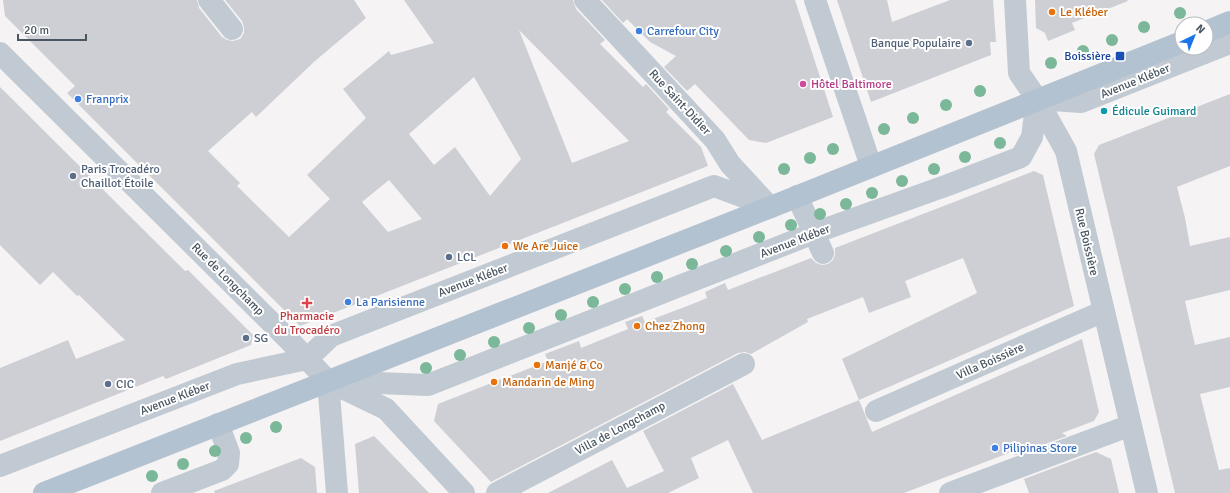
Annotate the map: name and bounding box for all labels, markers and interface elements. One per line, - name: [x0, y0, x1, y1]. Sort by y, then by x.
- place label: Le Kléber: [1060, 5, 1108, 20]
- marker: Le Kléber: [1047, 7, 1057, 17]
- scale bar: [18, 16, 86, 42]
- north arrow: [1174, 16, 1214, 56]
- text: N: [1193, 22, 1208, 36]
- text: 20 m: [24, 23, 49, 38]
- place label: Carrefour City: [647, 24, 719, 39]
- marker: Carrefour City: [634, 26, 644, 36]
- place label: Banque Populaire: [871, 36, 961, 51]
- marker: Banque Populaire: [964, 38, 974, 48]
- place label: Boissière: [1064, 49, 1111, 64]
- marker: Boissière: [1114, 50, 1126, 62]
- street label: Avenue Kléber: [1098, 61, 1173, 102]
- street label: Rue Saint-Didier: [645, 66, 714, 139]
- place label: Hôtel Baltimore: [811, 77, 892, 92]
- marker: Hôtel Baltimore: [798, 79, 808, 89]
- place label: Franprix: [86, 92, 129, 107]
- marker: Franprix: [73, 94, 83, 104]
- place label: Édicule Guimard: [1112, 104, 1196, 119]
- marker: Édicule Guimard: [1099, 106, 1109, 116]
- place label: Paris Trocadéro Chaillot Étoile: [81, 162, 160, 191]
- marker: Paris Trocadéro Chaillot Étoile: [68, 171, 78, 181]
- street label: Rue Boissière: [1071, 207, 1102, 277]
- street label: Avenue Kléber: [758, 221, 833, 262]
- place label: We Are Juice: [513, 239, 578, 254]
- street label: Rue de Longchamp: [188, 240, 267, 319]
- marker: We Are Juice: [500, 241, 510, 251]
- place label: LCL: [457, 250, 476, 265]
- marker: LCL: [444, 252, 454, 262]
- street label: Avenue Kléber: [436, 260, 511, 301]
- place label: La Parisienne: [356, 295, 425, 310]
- marker: La Parisienne: [343, 297, 353, 307]
- marker: Pharmacie du Trocadéro: [302, 298, 312, 308]
- place label: Pharmacie du Trocadéro: [274, 309, 340, 338]
- place label: Chez Zhong: [645, 319, 705, 334]
- marker: Chez Zhong: [632, 321, 642, 331]
- place label: SG: [254, 331, 268, 346]
- marker: SG: [241, 333, 251, 343]
- street label: Villa Boissière: [954, 340, 1026, 383]
- place label: Manjé & Co: [545, 358, 603, 373]
- marker: Manjé & Co: [532, 360, 542, 370]
- place label: Mandarin de Ming: [502, 375, 595, 390]
- place label: CIC: [116, 377, 134, 392]
- marker: Mandarin de Ming: [489, 377, 499, 387]
- street label: Avenue Kléber: [138, 378, 213, 419]
- marker: CIC: [103, 379, 113, 389]
- street label: Villa de Longchamp: [573, 398, 668, 459]
- place label: Pilipinas Store: [1003, 441, 1077, 456]
- marker: Pilipinas Store: [990, 443, 1000, 453]

